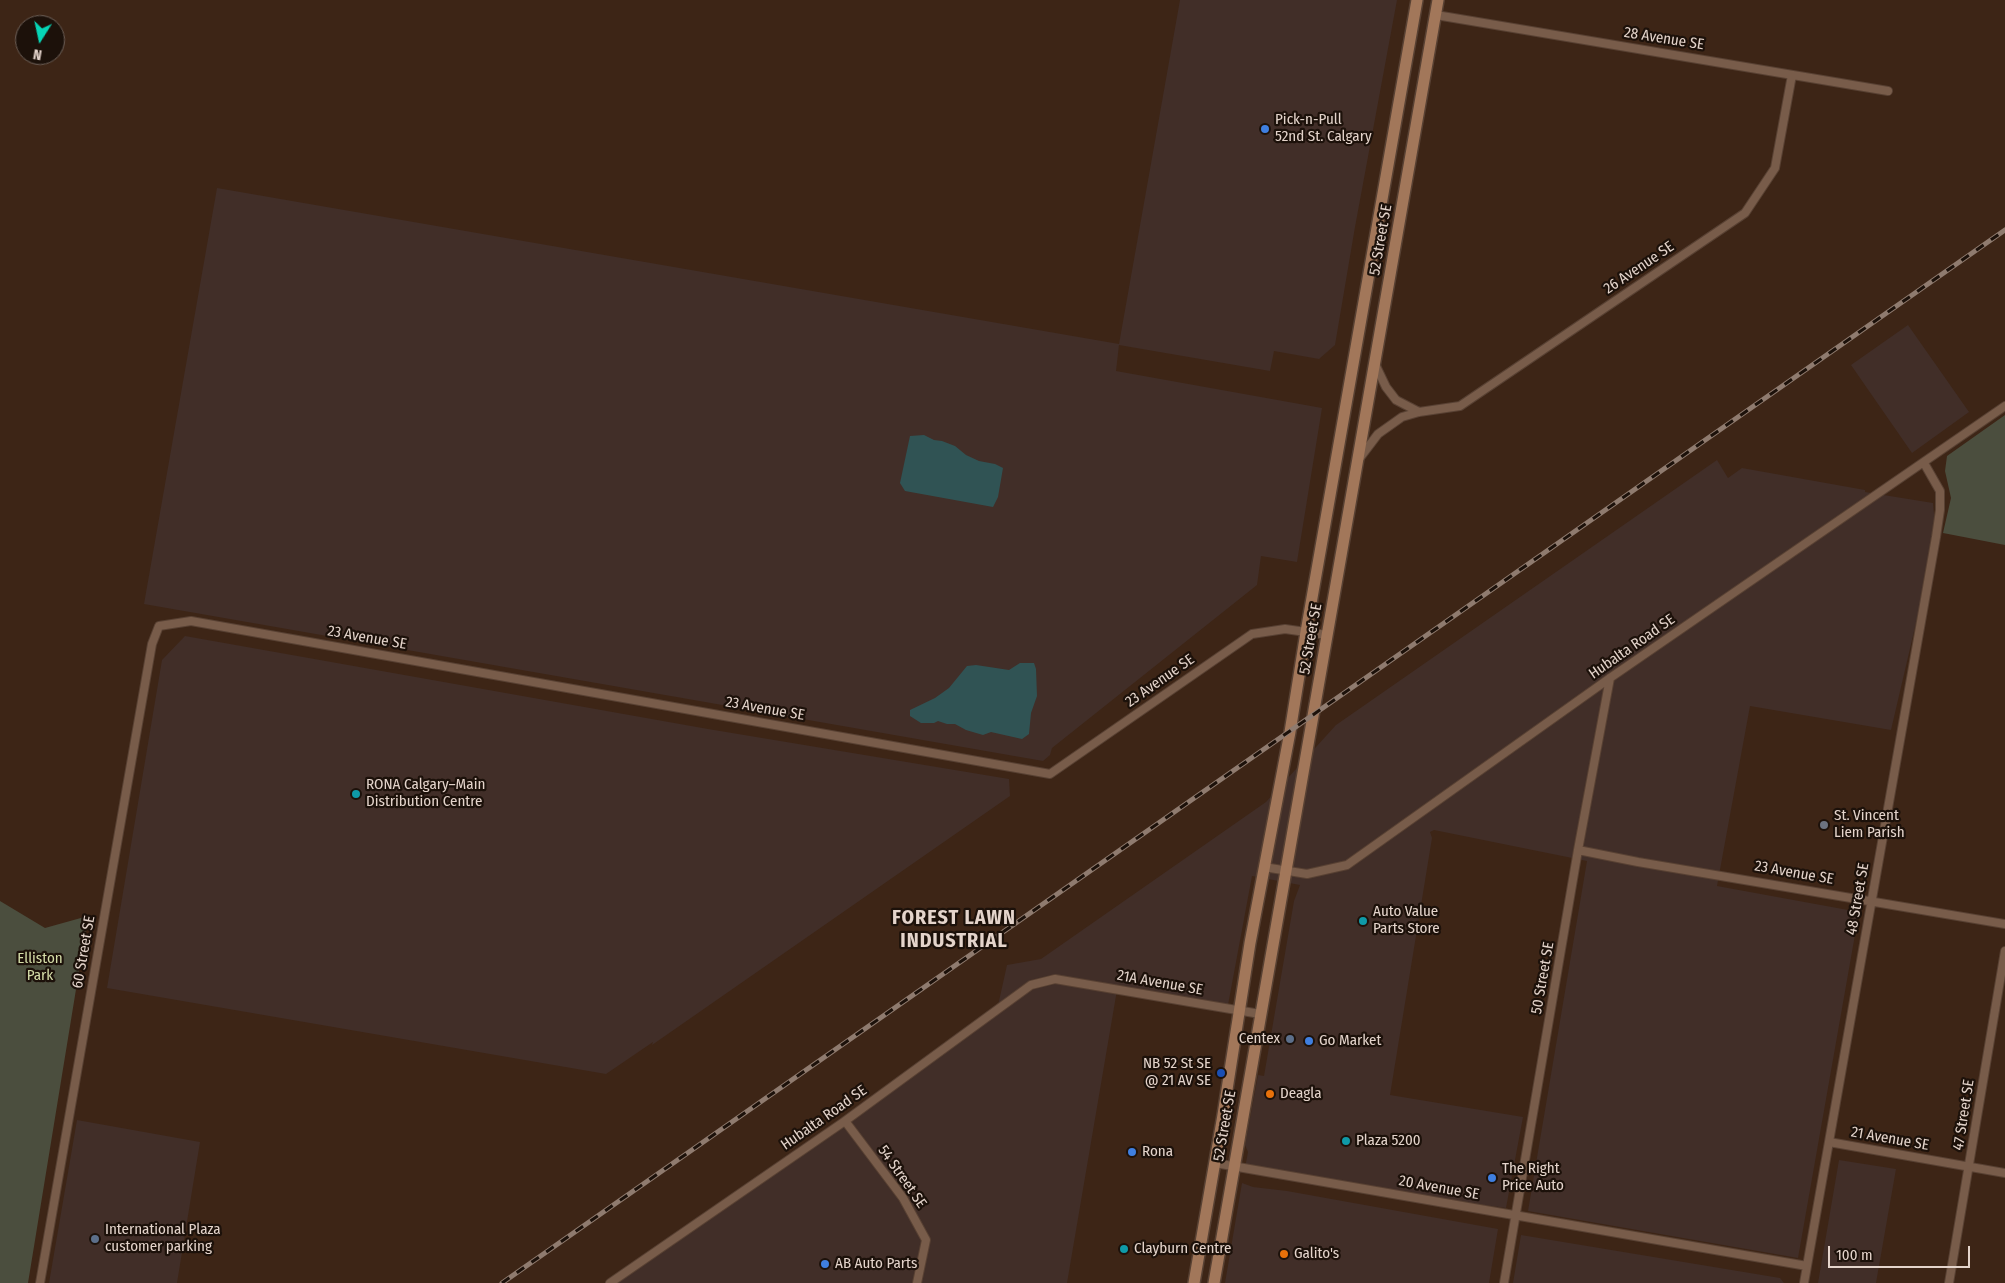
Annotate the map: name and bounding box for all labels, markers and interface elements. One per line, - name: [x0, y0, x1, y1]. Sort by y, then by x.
- north arrow: [15, 15, 65, 65]
- street label: 28 Avenue SE: [1623, 24, 1705, 54]
- text: N: [32, 45, 43, 63]
- place label: Pick-n-Pull 52nd St. Calgary: [1275, 111, 1372, 146]
- marker: Pick-n-Pull 52nd St. Calgary: [1259, 123, 1271, 135]
- street label: 52 Street SE: [1366, 203, 1396, 277]
- street label: 26 Avenue SE: [1601, 238, 1677, 298]
- street label: 52 Street SE: [1296, 602, 1326, 676]
- street label: Hubalta Road SE: [1586, 611, 1678, 683]
- street label: 23 Avenue SE: [326, 622, 408, 654]
- street label: 23 Avenue SE: [1122, 651, 1198, 711]
- street label: 23 Avenue SE: [724, 693, 806, 725]
- place label: RONA Calgary–Main Distribution Centre: [366, 776, 485, 811]
- marker: RONA Calgary–Main Distribution Centre: [350, 788, 362, 800]
- place label: St. Vincent Liem Parish: [1834, 807, 1905, 842]
- marker: St. Vincent Liem Parish: [1818, 819, 1830, 831]
- street label: 23 Avenue SE: [1753, 857, 1835, 889]
- street label: 48 Street SE: [1843, 861, 1873, 937]
- place label: Auto Value Parts Store: [1373, 903, 1440, 938]
- district label: FOREST LAWN INDUSTRIAL: [891, 906, 1017, 953]
- street label: 60 Street SE: [69, 914, 99, 990]
- marker: Auto Value Parts Store: [1357, 915, 1369, 927]
- street label: 50 Street SE: [1528, 940, 1558, 1016]
- park label: Elliston Park: [17, 950, 63, 985]
- street label: 21A Avenue SE: [1116, 967, 1204, 999]
- place label: Centex: [1239, 1030, 1280, 1048]
- place label: Go Market: [1319, 1032, 1381, 1050]
- marker: Centex: [1284, 1033, 1296, 1045]
- marker: Go Market: [1303, 1035, 1315, 1047]
- place label: NB 52 St SE @ 21 AV SE: [1143, 1055, 1211, 1090]
- marker: NB 52 St SE @ 21 AV SE: [1215, 1067, 1227, 1079]
- street label: 47 Street SE: [1950, 1078, 1978, 1152]
- street label: Hubalta Road SE: [778, 1082, 870, 1154]
- place label: Deagla: [1280, 1085, 1321, 1103]
- marker: Deagla: [1264, 1088, 1276, 1100]
- street label: 52 Street SE: [1210, 1089, 1240, 1163]
- street label: 21 Avenue SE: [1850, 1123, 1930, 1155]
- place label: Plaza 5200: [1356, 1132, 1421, 1150]
- marker: Plaza 5200: [1340, 1135, 1352, 1147]
- street label: 54 Street SE: [874, 1142, 930, 1212]
- place label: Rona: [1142, 1143, 1173, 1161]
- marker: Rona: [1126, 1146, 1138, 1158]
- place label: The Right Price Auto: [1502, 1160, 1564, 1195]
- street label: 20 Avenue SE: [1398, 1172, 1480, 1204]
- marker: The Right Price Auto: [1486, 1172, 1498, 1184]
- place label: International Plaza customer parking: [105, 1221, 221, 1256]
- marker: International Plaza customer parking: [89, 1233, 101, 1245]
- scale bar: [1830, 1236, 1972, 1268]
- place label: Clayburn Centre: [1134, 1240, 1231, 1258]
- marker: Clayburn Centre: [1118, 1243, 1130, 1255]
- place label: Galito's: [1294, 1245, 1339, 1263]
- text: 100 m: [1836, 1246, 1873, 1264]
- marker: Galito's: [1278, 1248, 1290, 1260]
- place label: AB Auto Parts: [835, 1255, 917, 1273]
- marker: AB Auto Parts: [819, 1258, 831, 1270]

